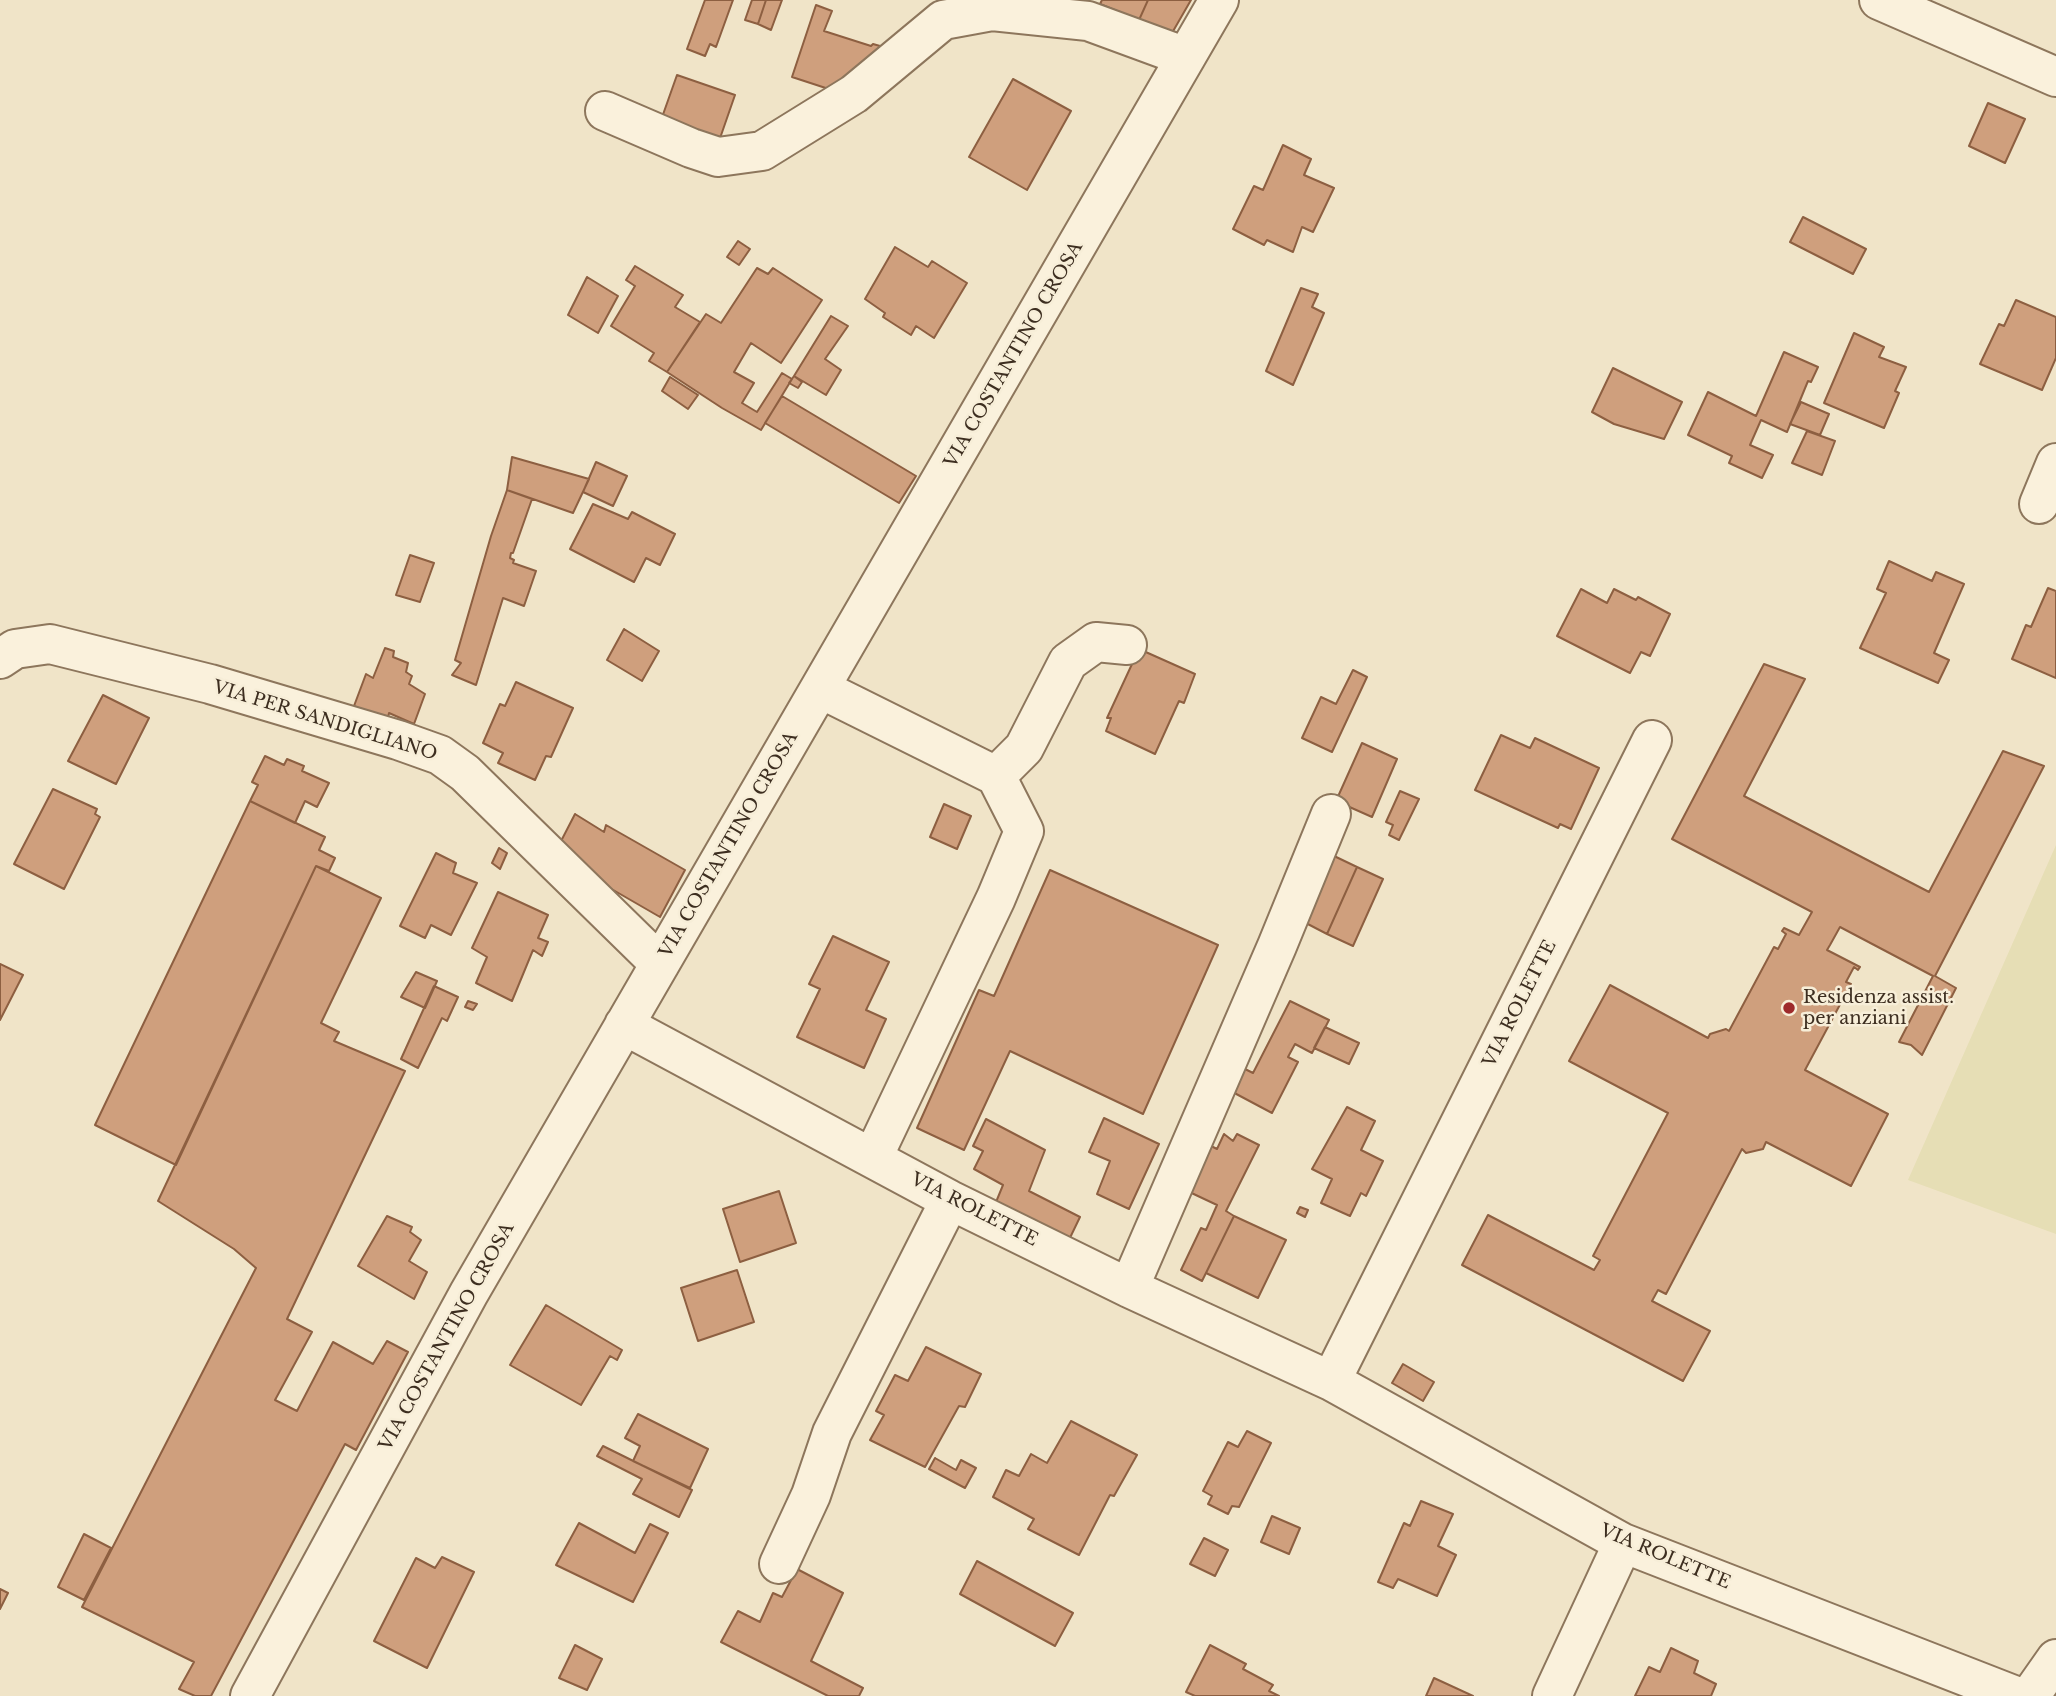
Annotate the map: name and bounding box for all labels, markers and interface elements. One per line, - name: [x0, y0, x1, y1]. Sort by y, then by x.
- street label: VIA COSTANTINO CROSA: [940, 238, 1088, 472]
- street label: VIA PER SANDIGLIANO: [210, 677, 440, 765]
- street label: VIA COSTANTINO CROSA: [655, 728, 803, 962]
- street label: VIA ROLETTE: [1479, 937, 1561, 1071]
- place label: Residenza assist. per anziani: [1803, 987, 1954, 1030]
- marker: Residenza assist. per anziani: [1781, 1000, 1797, 1016]
- street label: VIA ROLETTE: [907, 1169, 1041, 1251]
- street label: VIA COSTANTINO CROSA: [375, 1219, 519, 1455]
- street label: VIA ROLETTE: [1597, 1520, 1733, 1594]

